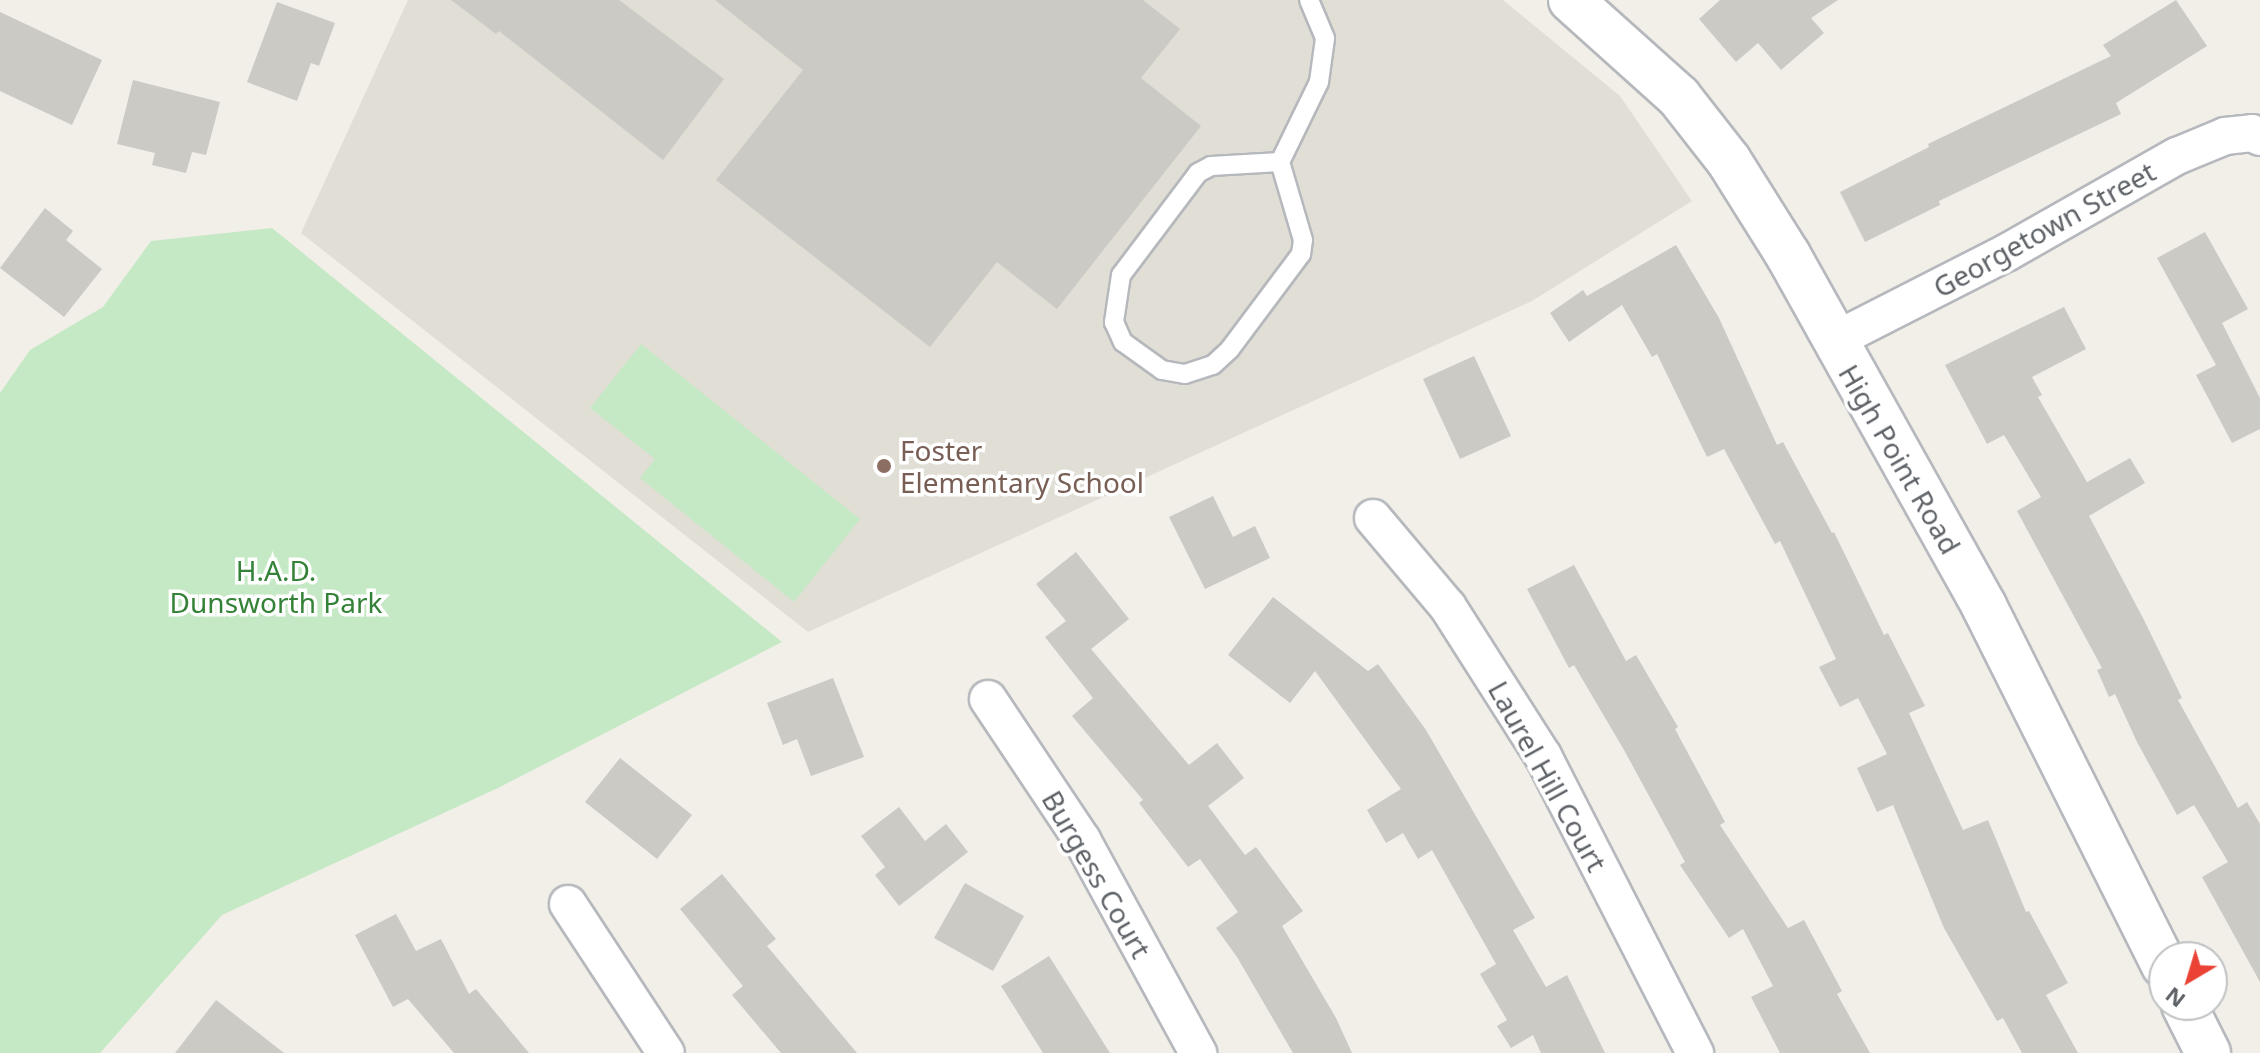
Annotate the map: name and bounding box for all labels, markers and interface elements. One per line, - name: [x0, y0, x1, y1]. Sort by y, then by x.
- street label: Georgetown Street: [1927, 154, 2161, 304]
- street label: High Point Road: [1832, 358, 1968, 560]
- place label: Foster Elementary School: [900, 433, 1144, 499]
- marker: Foster Elementary School: [875, 457, 893, 475]
- park label: H.A.D. Dunsworth Park: [170, 553, 382, 619]
- street label: Laurel Hill Court: [1482, 675, 1614, 877]
- street label: Burgess Court: [1036, 784, 1158, 964]
- north arrow: [2148, 941, 2228, 1021]
- text: N: [2158, 981, 2191, 1016]

